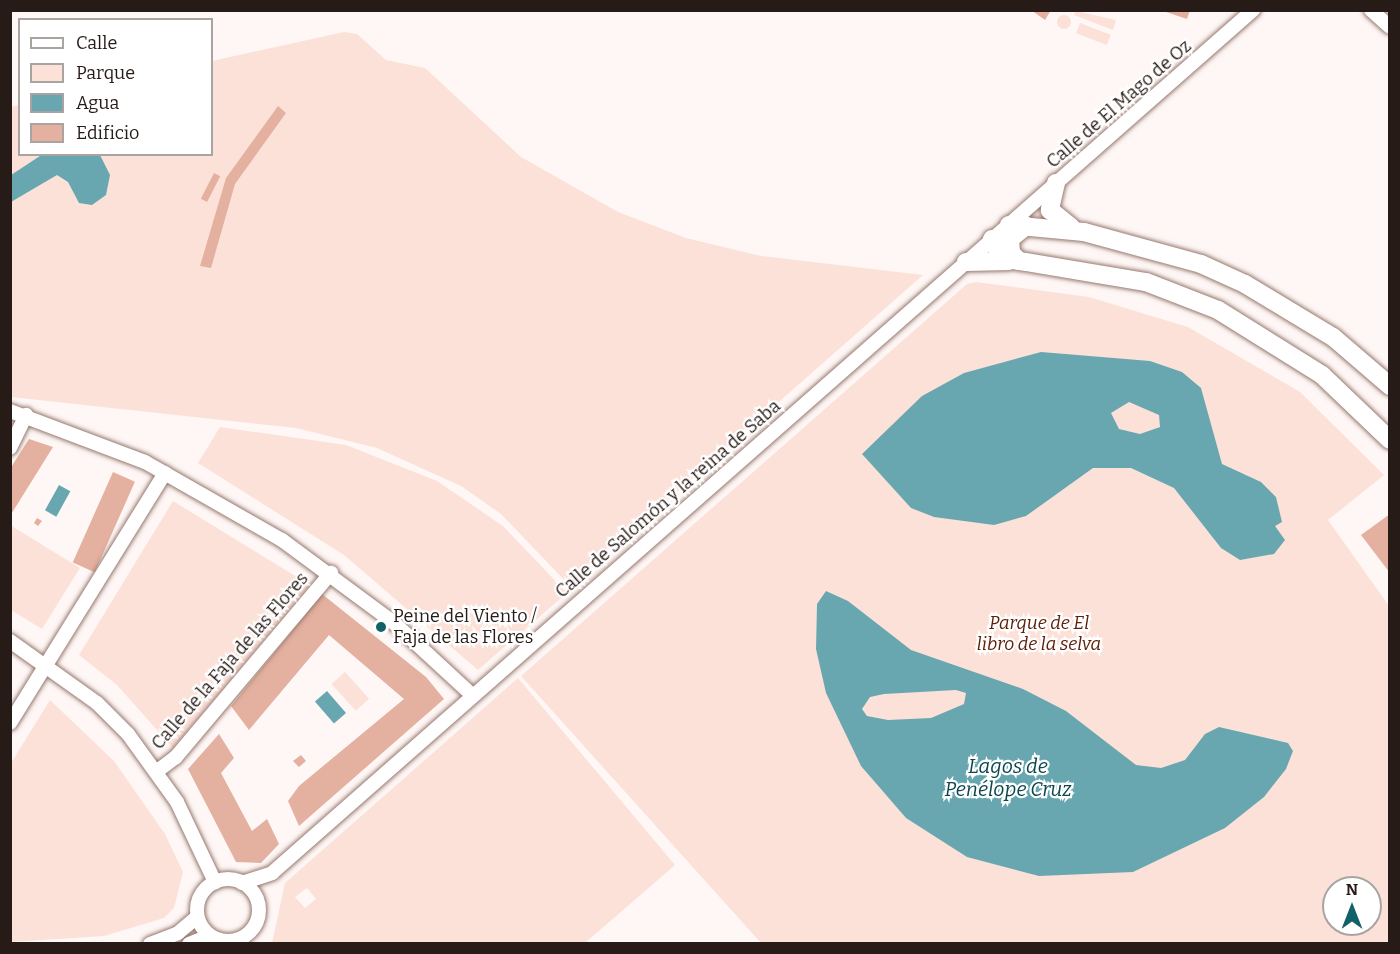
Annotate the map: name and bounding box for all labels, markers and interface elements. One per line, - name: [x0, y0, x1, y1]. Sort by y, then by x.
- legend: [18, 18, 213, 156]
- text: Calle: [76, 32, 117, 54]
- street label: Calle de El Mago de Oz: [1042, 35, 1196, 173]
- text: Parque: [76, 62, 135, 84]
- text: Agua: [76, 92, 119, 114]
- text: Edificio: [76, 122, 139, 144]
- street label: Calle de Salomón y la reina de Saba: [551, 395, 785, 603]
- street label: Calle de la Faja de las Flores: [147, 568, 313, 754]
- place label: Peine del Viento / Faja de las Flores: [393, 606, 537, 648]
- park label: Parque de El libro de la selva: [977, 613, 1101, 656]
- marker: Peine del Viento / Faja de las Flores: [374, 620, 388, 634]
- water label: Lagos de Penélope Cruz: [944, 755, 1072, 802]
- north arrow: [1322, 876, 1382, 936]
- text: N: [1346, 880, 1358, 899]

